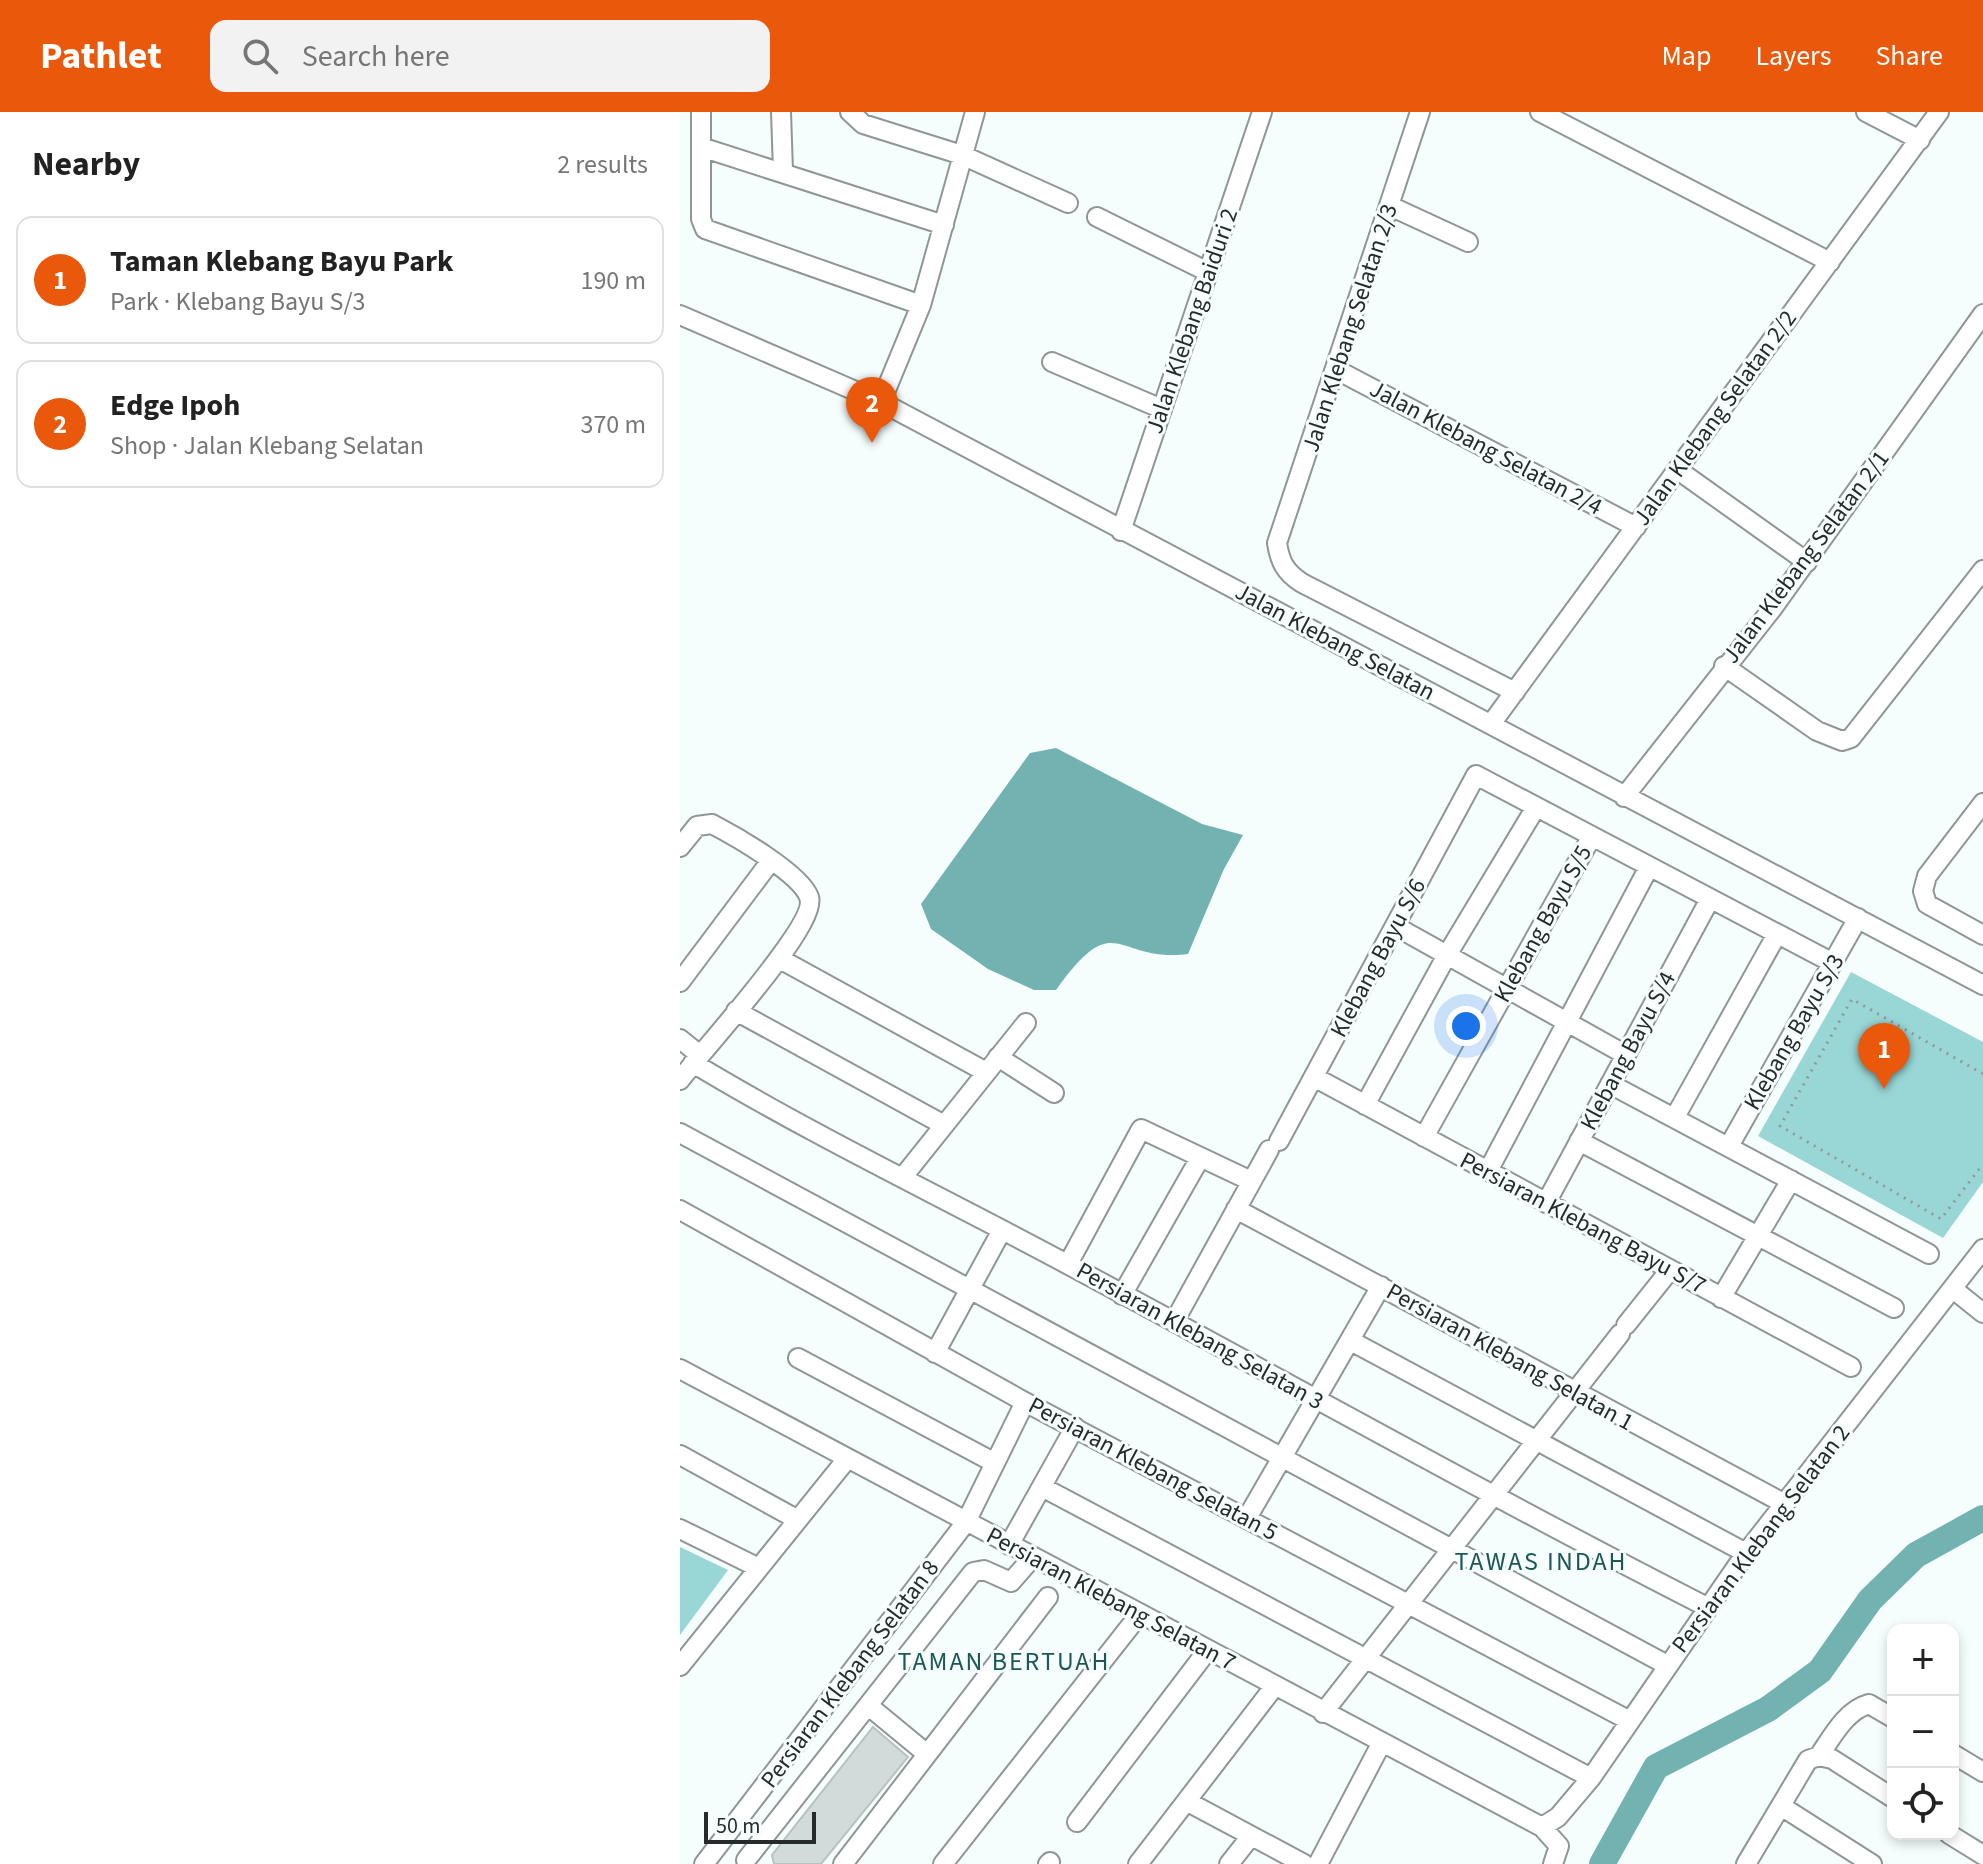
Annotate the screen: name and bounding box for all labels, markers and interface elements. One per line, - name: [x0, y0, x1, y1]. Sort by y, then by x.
- search box: [210, 20, 770, 92]
- text: Pathlet: [40, 29, 162, 83]
- icon: search: [238, 34, 282, 78]
- text: Search here: [302, 35, 450, 78]
- text: Map: [1661, 36, 1711, 76]
- text: Layers: [1755, 36, 1831, 76]
- text: Share: [1875, 36, 1943, 76]
- text: Nearby: [32, 140, 140, 189]
- text: 2 results: [557, 146, 648, 183]
- street label: Jalan Klebang Selatan 2/3: [1293, 199, 1407, 457]
- street label: Jalan Klebang Baiduri 2: [1137, 204, 1247, 438]
- text: Taman Klebang Bayu Park: [110, 240, 453, 283]
- text: 1: [53, 262, 67, 299]
- text: 190 m: [580, 262, 646, 299]
- text: Park · Klebang Bayu S/3: [110, 283, 366, 320]
- street label: Jalan Klebang Selatan 2/2: [1625, 303, 1805, 533]
- street label: Jalan Klebang Selatan 2/4: [1363, 372, 1609, 524]
- pin: 2: [846, 377, 898, 443]
- text: Edge Ipoh: [110, 384, 240, 427]
- text: 2: [53, 406, 67, 443]
- text: 370 m: [580, 406, 646, 443]
- text: Shop · Jalan Klebang Selatan: [110, 427, 424, 464]
- street label: Jalan Klebang Selatan 2/1: [1714, 443, 1898, 671]
- street label: Jalan Klebang Selatan: [1229, 574, 1441, 710]
- street label: Klebang Bayu S/5: [1485, 839, 1601, 1009]
- street label: Klebang Bayu S/6: [1321, 872, 1435, 1044]
- street label: Klebang Bayu S/3: [1735, 947, 1853, 1117]
- street label: Klebang Bayu S/4: [1571, 965, 1685, 1137]
- your location: [1446, 1006, 1486, 1046]
- pin: 1: [1858, 1023, 1910, 1089]
- street label: Persiaran Klebang Bayu S/7: [1454, 1143, 1712, 1303]
- street label: Persiaran Klebang Selatan 3: [1070, 1253, 1330, 1419]
- street label: Persiaran Klebang Selatan 1: [1380, 1274, 1640, 1440]
- street label: Persiaran Klebang Selatan 5: [1022, 1388, 1284, 1550]
- street label: Persiaran Klebang Selatan 2: [1663, 1417, 1859, 1661]
- street label: Persiaran Klebang Selatan 7: [980, 1518, 1242, 1680]
- district label: TAWAS INDAH: [1454, 1543, 1628, 1580]
- street label: Persiaran Klebang Selatan 8: [752, 1552, 948, 1796]
- map controls: [1887, 1624, 1959, 1840]
- button: +: [1887, 1624, 1959, 1696]
- district label: TAMAN BERTUAH: [898, 1643, 1110, 1680]
- button: −: [1887, 1696, 1959, 1768]
- button: locate: [1887, 1768, 1959, 1840]
- scale bar: [704, 1808, 816, 1844]
- text: 50 m: [716, 1810, 761, 1842]

